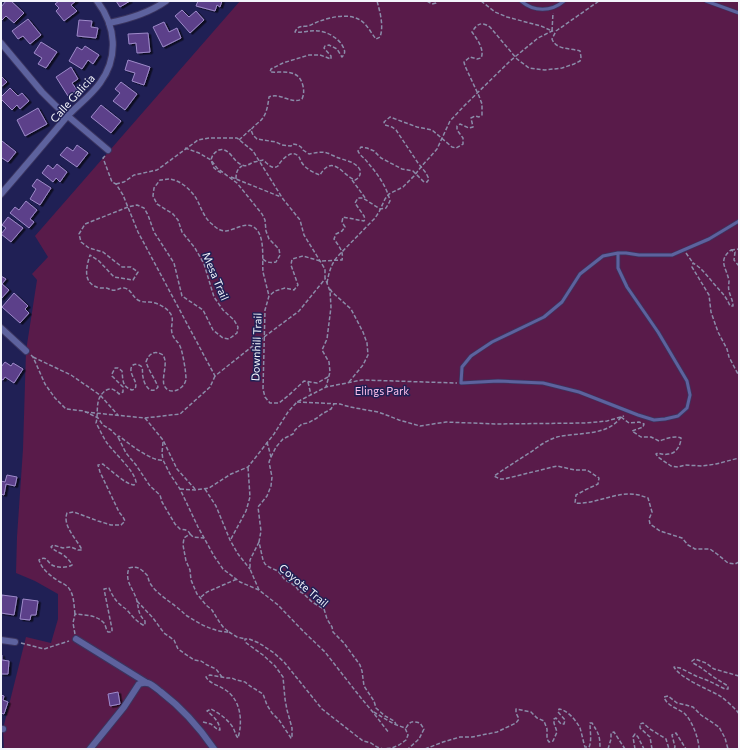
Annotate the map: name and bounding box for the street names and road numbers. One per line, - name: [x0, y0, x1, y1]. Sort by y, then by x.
- street label: Calle Galicia: [47, 71, 97, 125]
- street label: Mesa Trail: [200, 250, 232, 302]
- street label: Downhill Trail: [248, 313, 264, 381]
- street label: Coyote Trail: [277, 561, 331, 609]

